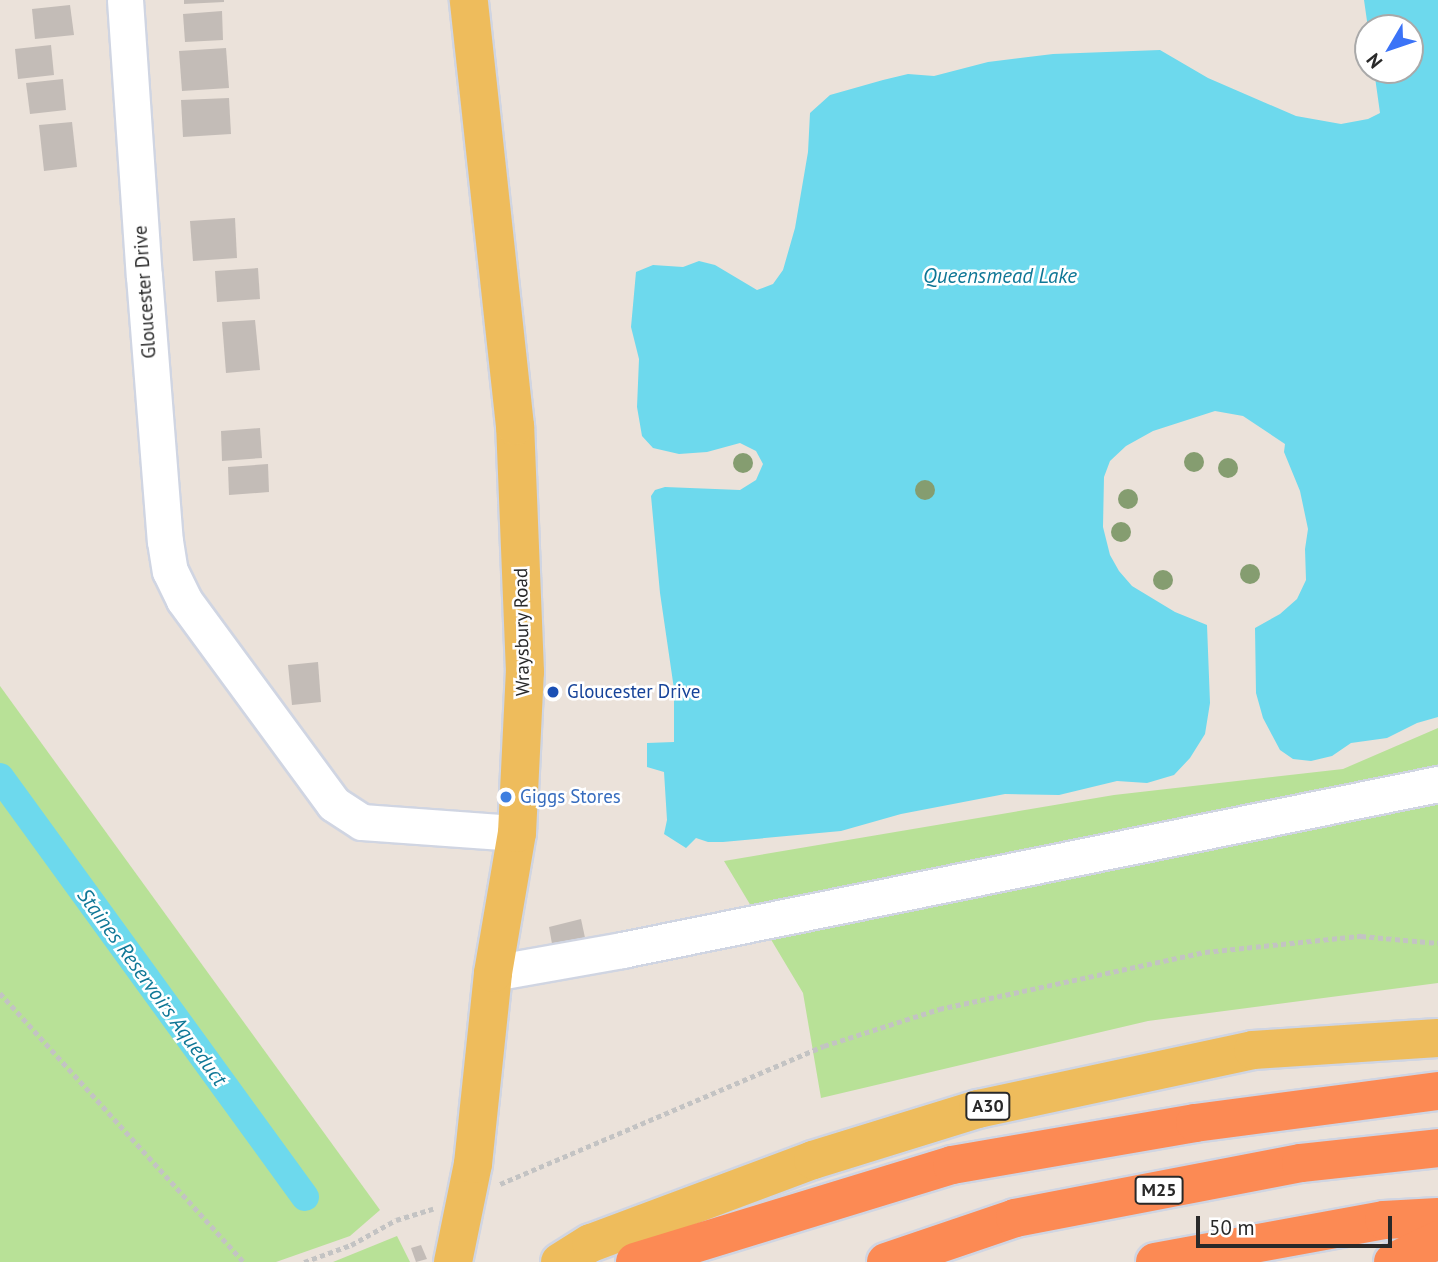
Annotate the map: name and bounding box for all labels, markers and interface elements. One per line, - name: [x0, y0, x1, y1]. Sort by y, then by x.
- north arrow: [1354, 14, 1424, 84]
- text: N: [1361, 49, 1387, 73]
- street label: Gloucester Drive: [129, 225, 161, 359]
- water label: Queensmead Lake: [923, 263, 1077, 289]
- street label: Wraysbury Road: [509, 567, 535, 697]
- place label: Gloucester Drive: [567, 681, 700, 703]
- marker: Gloucester Drive: [545, 684, 561, 700]
- place label: Giggs Stores: [520, 786, 621, 808]
- marker: Giggs Stores: [498, 789, 514, 805]
- water label: Staines Reservoirs Aqueduct: [72, 883, 232, 1091]
- road number: A30: [965, 1092, 1011, 1120]
- road number: M25: [1134, 1176, 1184, 1204]
- scale bar: [1200, 1202, 1396, 1246]
- text: 50 m: [1209, 1214, 1255, 1241]

